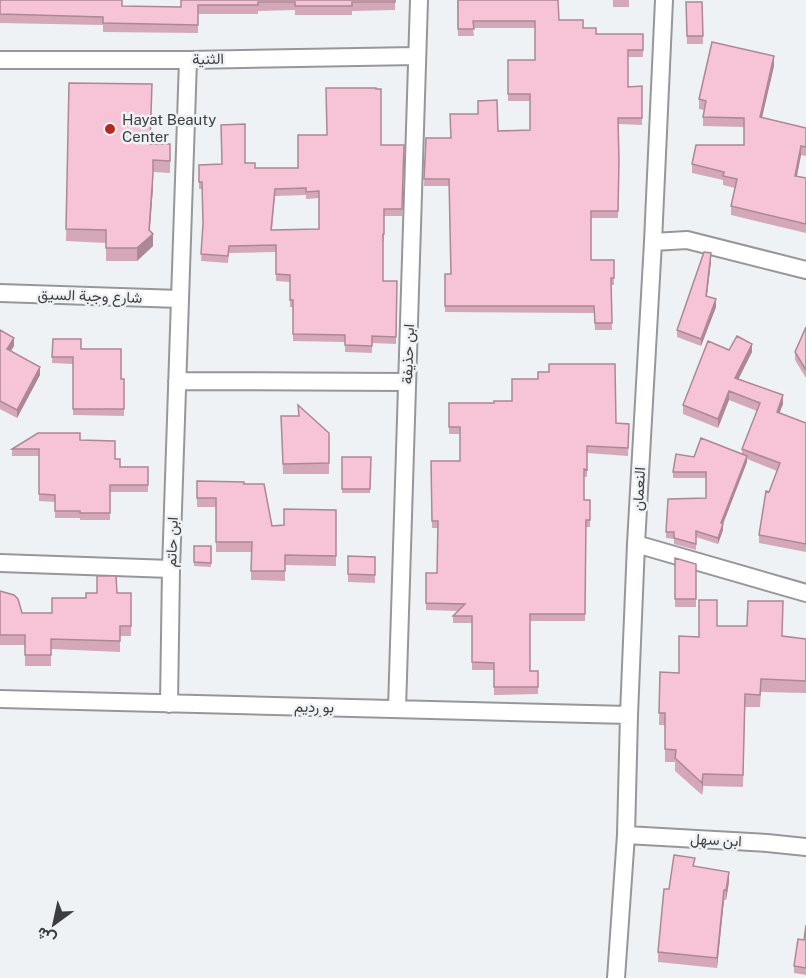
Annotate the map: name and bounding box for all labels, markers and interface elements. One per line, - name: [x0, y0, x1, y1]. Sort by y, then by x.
- street label: الثنية: [192, 50, 224, 68]
- place label: Hayat Beauty Center: [122, 111, 216, 145]
- marker: Hayat Beauty Center: [103, 122, 117, 136]
- street label: شارع وجبة السيق: [37, 285, 143, 309]
- street label: ابن حذيفة: [398, 324, 419, 384]
- street label: النعمان: [629, 466, 649, 512]
- street label: ابن حاتم: [162, 516, 183, 568]
- street label: بو رديم: [294, 698, 334, 717]
- street label: ابن سهل: [690, 830, 742, 851]
- north arrow: [24, 894, 84, 954]
- text: ش: [33, 923, 59, 949]

